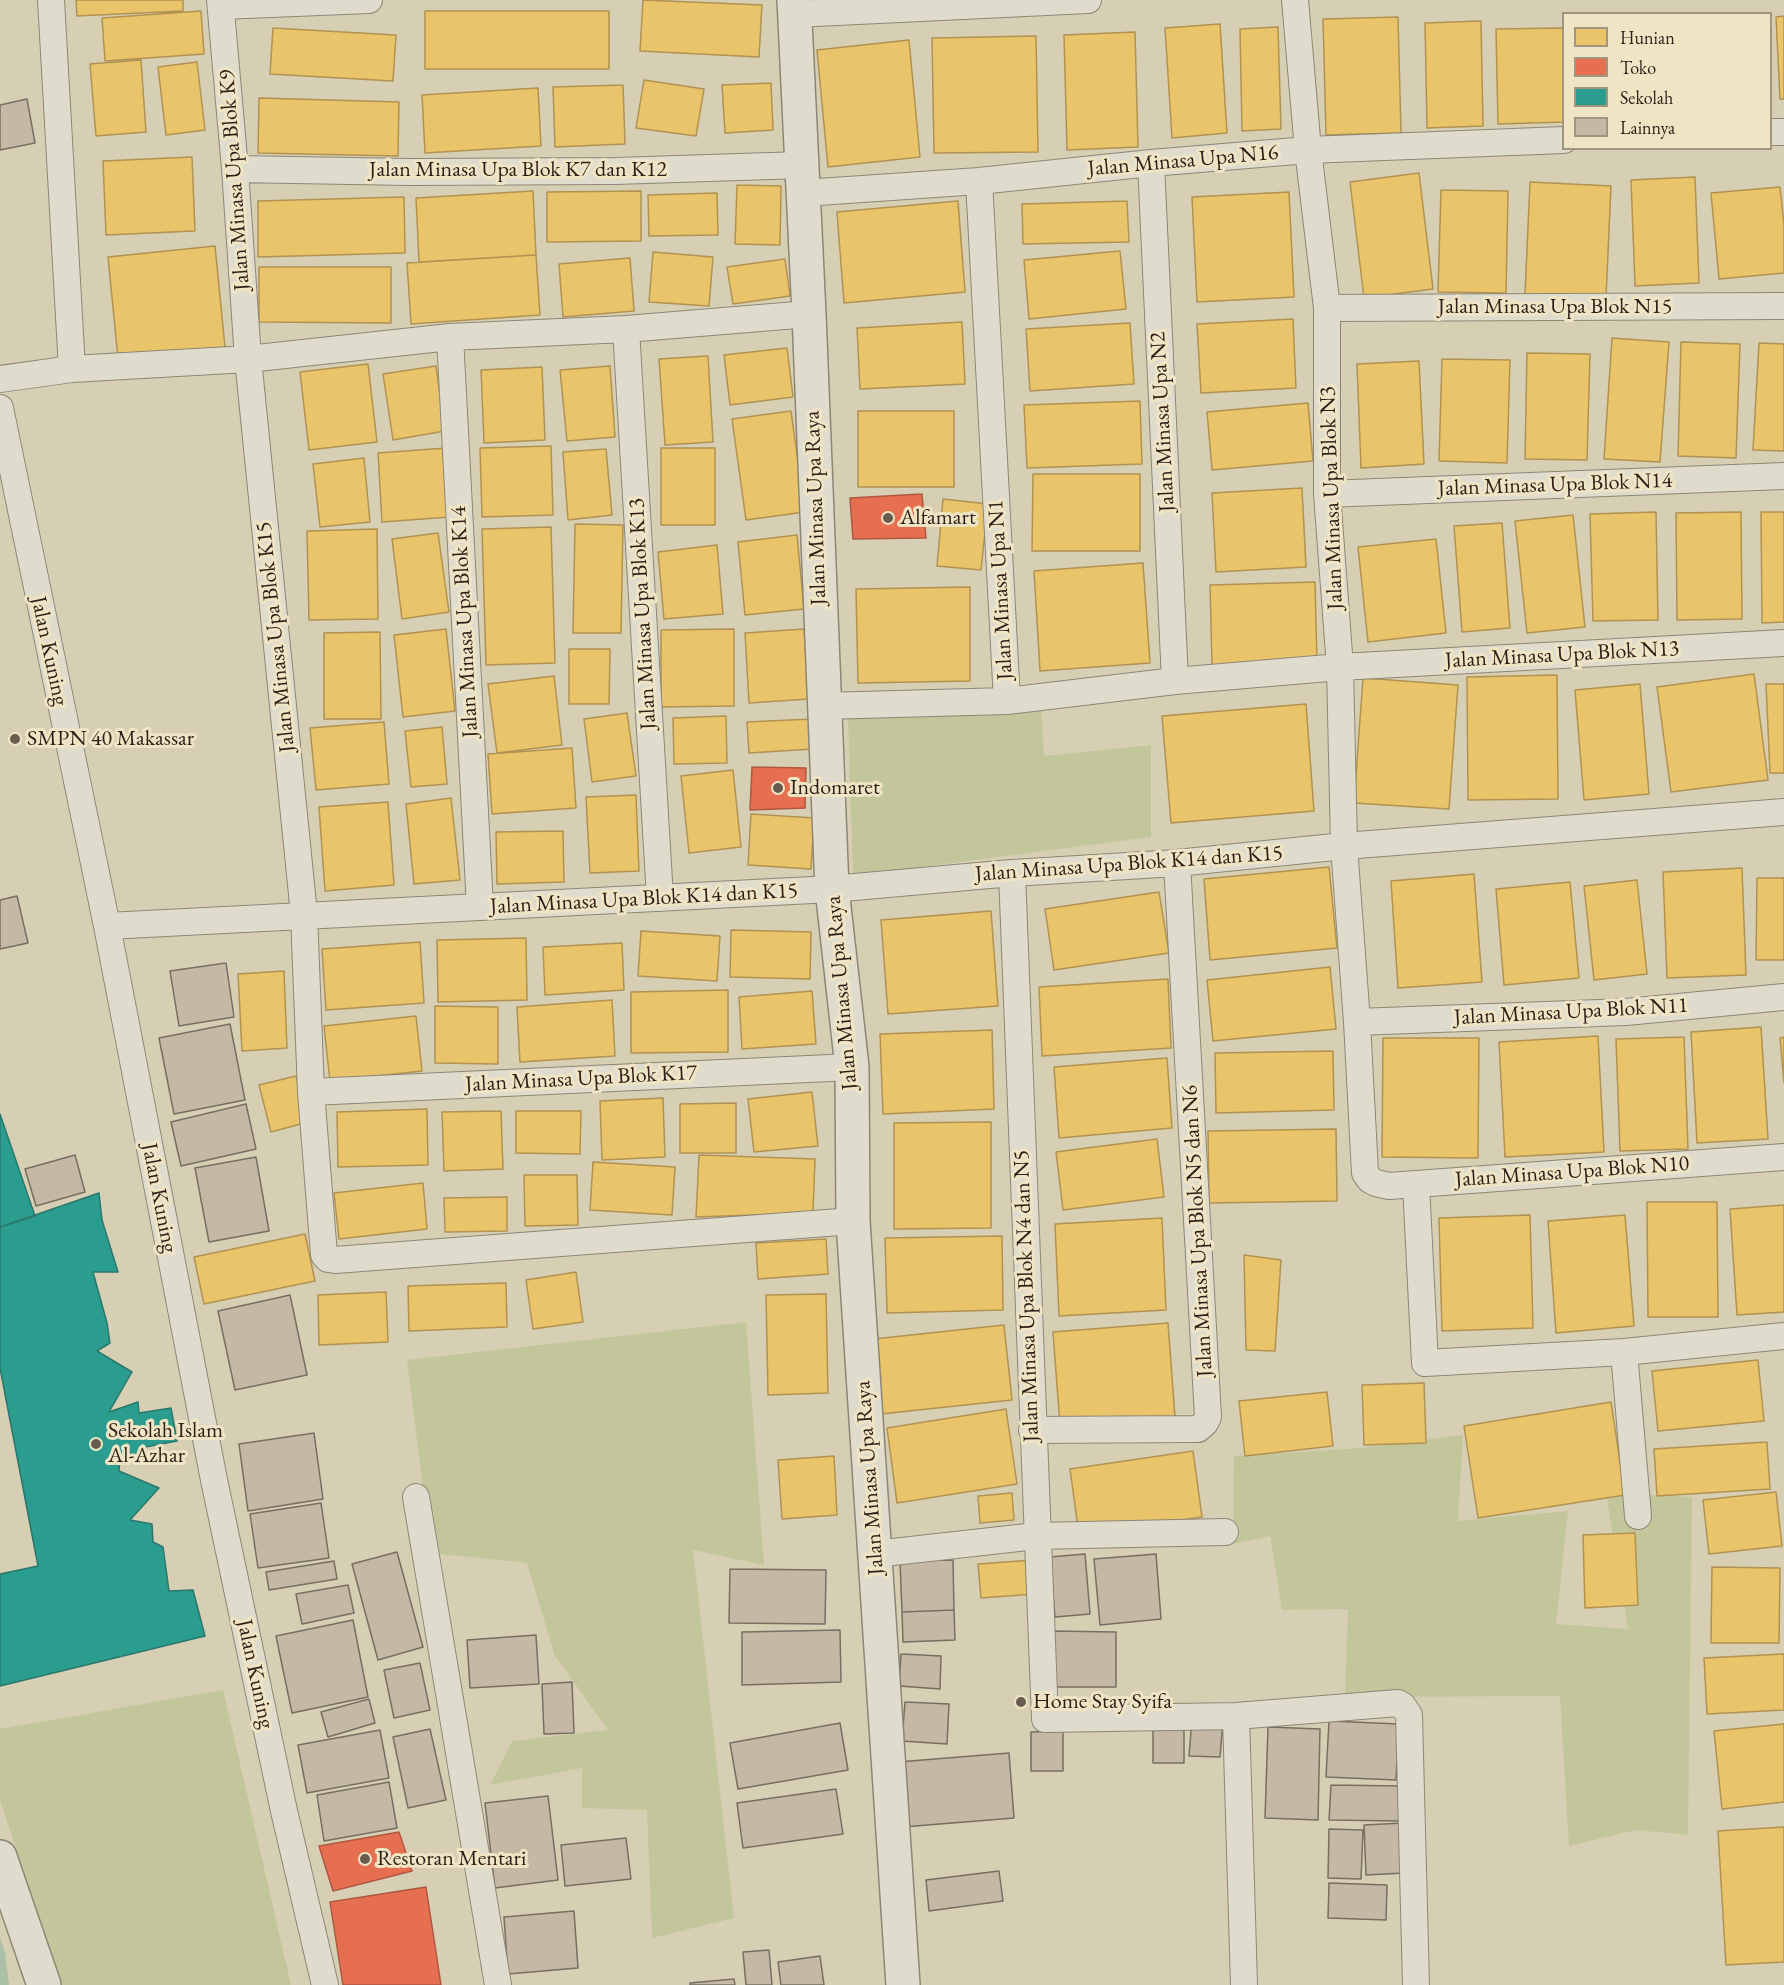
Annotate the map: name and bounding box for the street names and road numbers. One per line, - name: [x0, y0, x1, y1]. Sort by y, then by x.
- street label: Jalan Minasa Upa Blok K9: [214, 69, 256, 291]
- street label: Jalan Minasa Upa N16: [1087, 140, 1279, 182]
- street label: Jalan Minasa Upa Blok K7 dan K12: [369, 157, 667, 183]
- street label: Jalan Minasa Upa Blok N15: [1438, 294, 1672, 320]
- street label: Jalan Minasa Upa N2: [1145, 331, 1181, 513]
- street label: Jalan Minasa Upa Blok N3: [1315, 386, 1349, 610]
- street label: Jalan Minasa Upa Raya: [799, 410, 833, 606]
- street label: Jalan Minasa Upa Blok N14: [1437, 468, 1673, 502]
- street label: Jalan Minasa Upa Blok K13: [624, 497, 662, 731]
- street label: Jalan Minasa Upa N1: [983, 499, 1019, 681]
- street label: Jalan Minasa Upa Blok K14: [446, 505, 484, 739]
- street label: Jalan Minasa Upa Blok K15: [251, 520, 301, 754]
- street label: Jalan Kuning: [25, 594, 73, 708]
- street label: Jalan Minasa Upa Blok N13: [1444, 636, 1680, 674]
- street label: Jalan Minasa Upa Blok K14 dan K15: [974, 840, 1284, 888]
- street label: Jalan Minasa Upa Blok K14 dan K15: [489, 878, 799, 920]
- street label: Jalan Minasa Upa Raya: [820, 895, 864, 1091]
- street label: Jalan Minasa Upa Blok N11: [1453, 993, 1689, 1031]
- street label: Jalan Minasa Upa Blok K17: [464, 1060, 698, 1098]
- street label: Jalan Minasa Upa Blok N5 dan N6: [1177, 1084, 1219, 1378]
- street label: Jalan Kuning: [135, 1141, 183, 1255]
- street label: Jalan Minasa Upa Blok N4 dan N5: [1009, 1149, 1045, 1443]
- street label: Jalan Minasa Upa Blok N10: [1454, 1151, 1690, 1193]
- street label: Jalan Minasa Upa Raya: [850, 1380, 890, 1576]
- street label: Jalan Kuning: [231, 1617, 279, 1731]

